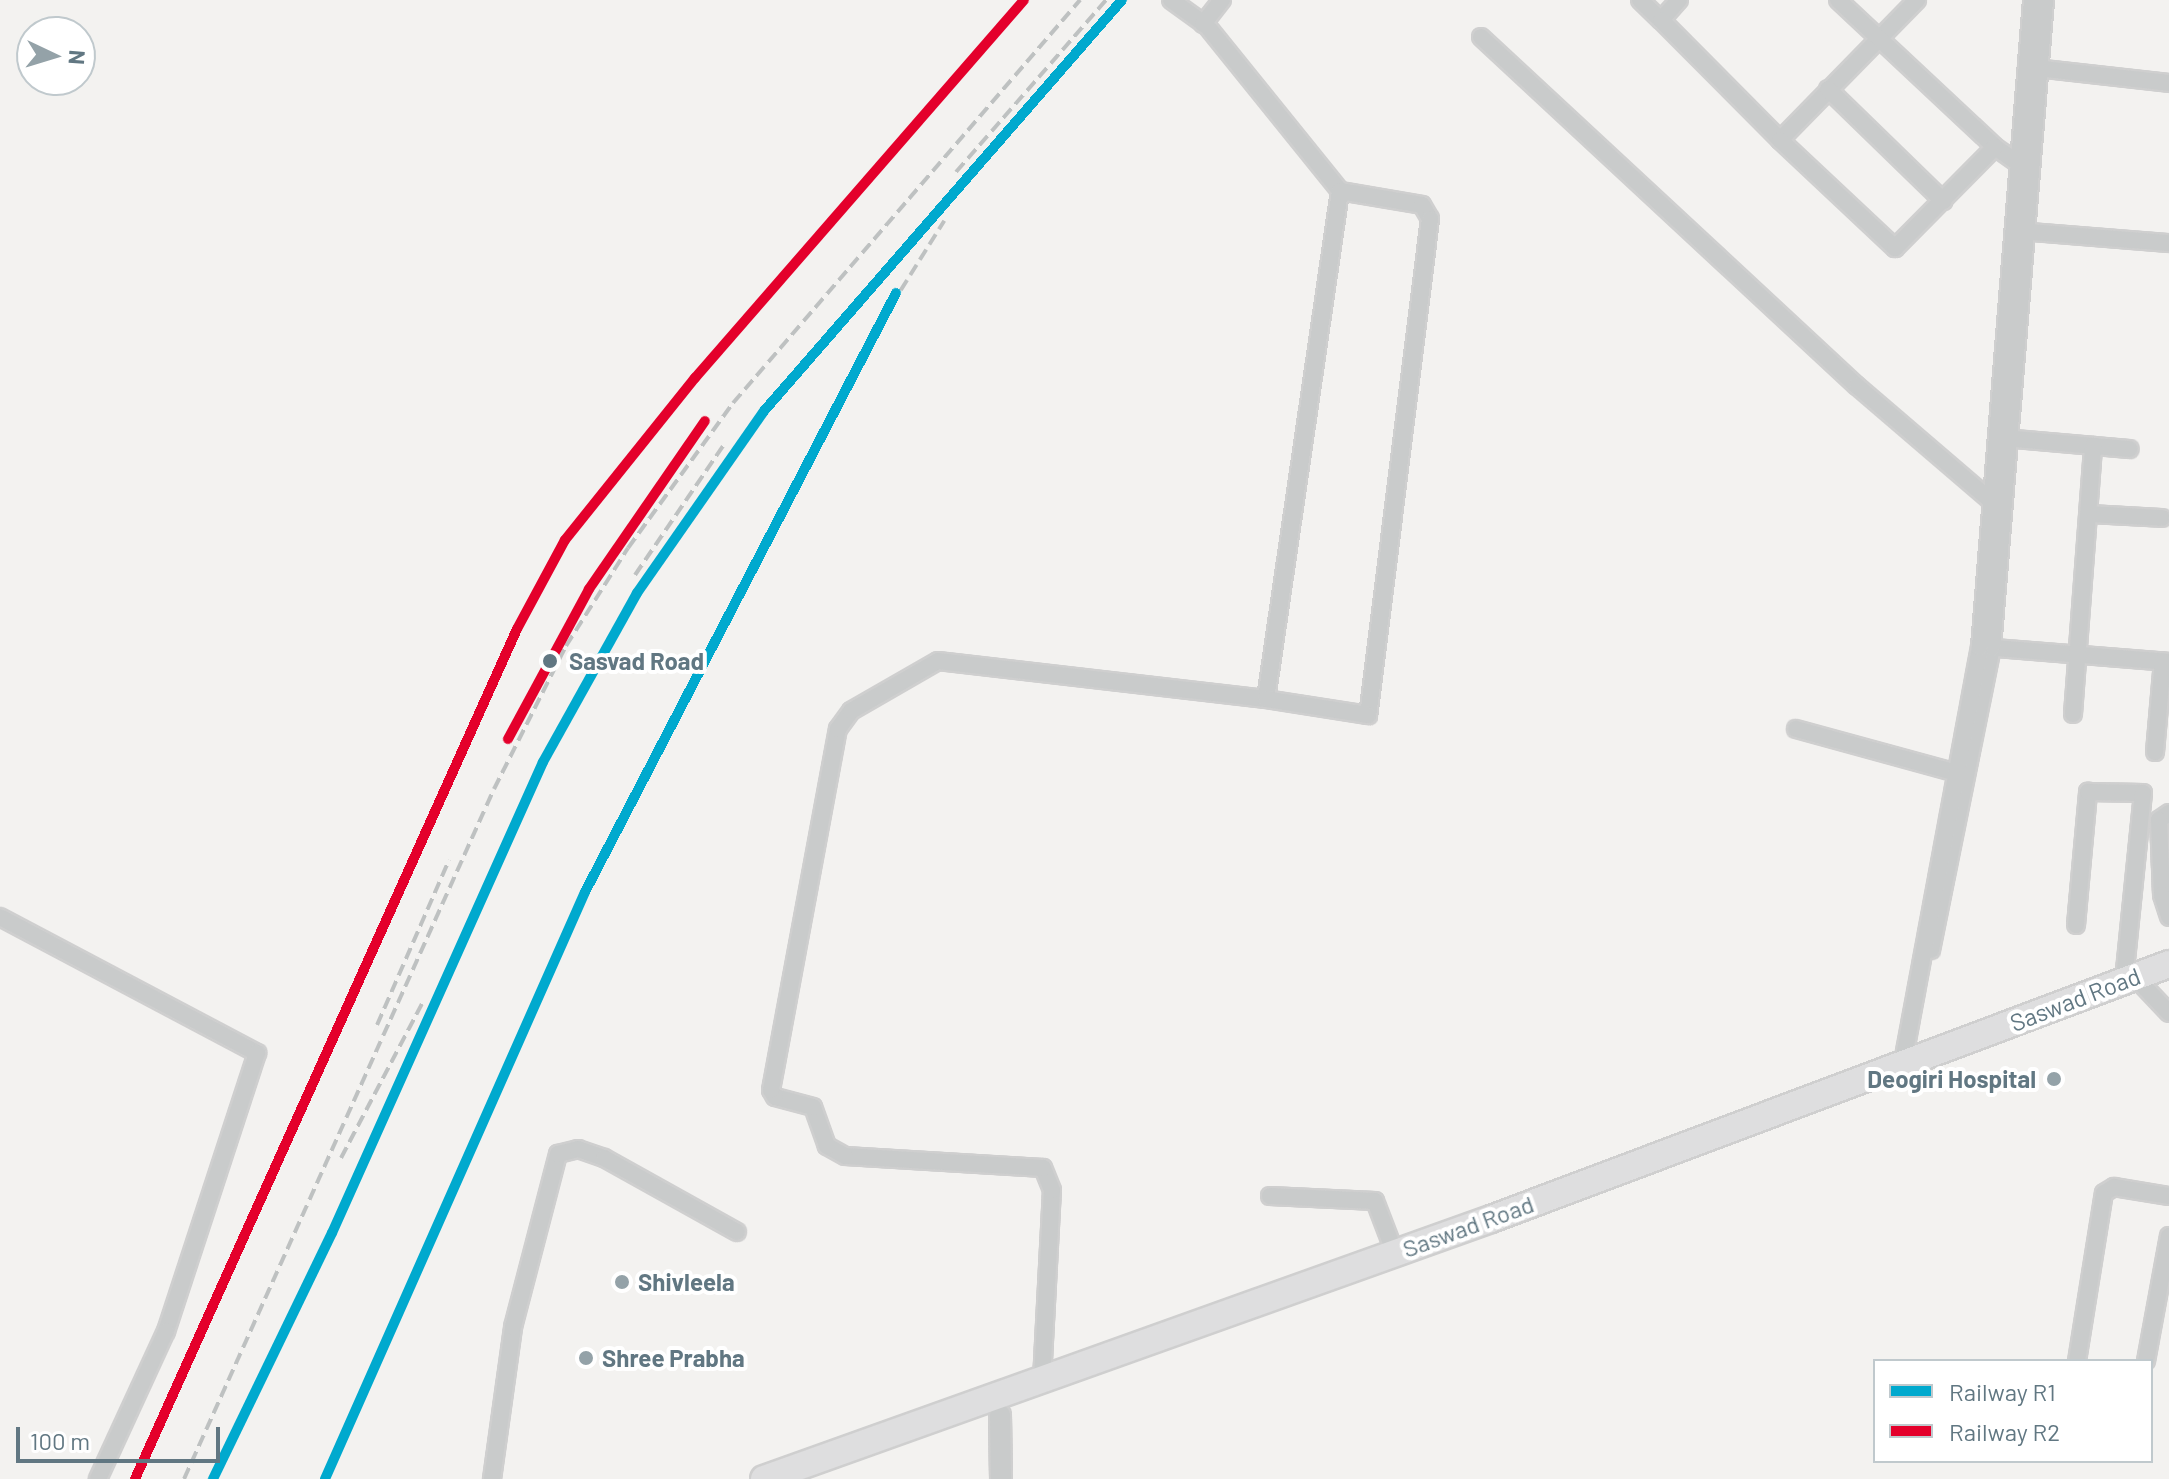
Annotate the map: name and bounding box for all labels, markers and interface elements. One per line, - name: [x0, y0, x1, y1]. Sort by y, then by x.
- north arrow: [16, 16, 96, 96]
- text: N: [64, 49, 91, 66]
- place label: Sasvad Road: [569, 647, 704, 675]
- marker: Sasvad Road: [538, 649, 562, 673]
- street label: Saswad Road: [2006, 961, 2144, 1037]
- place label: Deogiri Hospital: [1867, 1065, 2036, 1093]
- marker: Deogiri Hospital: [2043, 1068, 2065, 1090]
- street label: Saswad Road: [1399, 1189, 1537, 1263]
- place label: Shivleela: [638, 1268, 735, 1296]
- marker: Shivleela: [613, 1273, 631, 1291]
- place label: Shree Prabha: [602, 1344, 745, 1372]
- marker: Shree Prabha: [577, 1349, 595, 1367]
- legend: [1873, 1359, 2153, 1463]
- text: Railway R1: [1949, 1377, 2056, 1406]
- scale bar: [20, 1411, 224, 1461]
- text: Railway R2: [1949, 1417, 2060, 1446]
- text: 100 m: [30, 1426, 90, 1455]

